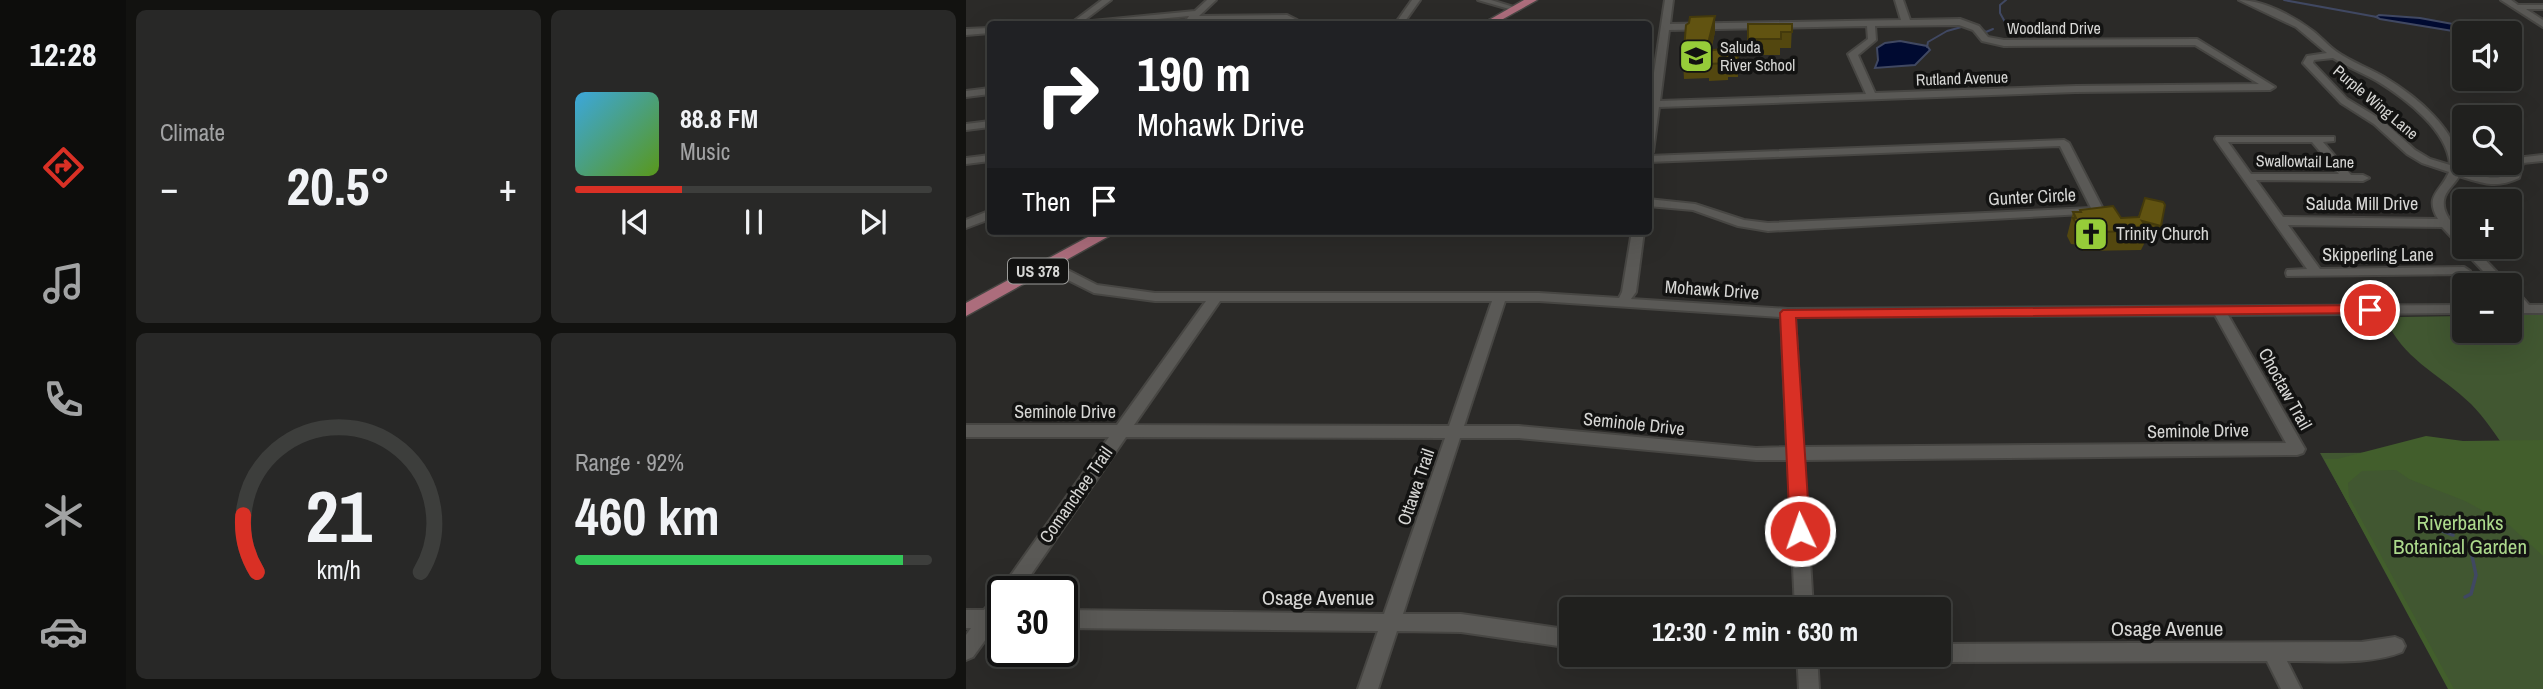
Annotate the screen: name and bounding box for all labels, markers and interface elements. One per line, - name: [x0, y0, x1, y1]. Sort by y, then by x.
- street label: Woodland Drive: [2007, 17, 2101, 39]
- map controls: [2452, 21, 2522, 343]
- button: sound: [2452, 21, 2522, 91]
- text: 12:28: [29, 33, 97, 76]
- place label: Saluda River School: [1720, 36, 1795, 76]
- school or university icon: Saluda River School: [1677, 37, 1715, 75]
- text: 190 m: [1137, 40, 1251, 106]
- icon: right: [1022, 49, 1113, 140]
- street label: Purple Wing Lane: [2329, 60, 2423, 144]
- street label: Rutland Avenue: [1915, 65, 2009, 91]
- text: 88.8 FM: [680, 101, 758, 136]
- text: Mohawk Drive: [1137, 103, 1305, 146]
- button: search: [2452, 105, 2522, 175]
- text: Climate: [160, 117, 225, 148]
- text: Music: [680, 136, 730, 167]
- icon: directions: [39, 143, 88, 192]
- street label: Swallowtail Lane: [2256, 149, 2354, 173]
- text: 20.5°: [287, 151, 390, 221]
- text: −: [160, 162, 178, 213]
- text: +: [499, 162, 517, 213]
- icon: arrive: [1085, 182, 1123, 220]
- street label: Gunter Circle: [1987, 182, 2076, 211]
- text: Then: [1022, 184, 1071, 219]
- button: +: [2452, 189, 2522, 259]
- street label: Saluda Mill Drive: [2306, 191, 2418, 216]
- icon: previous: [616, 203, 654, 241]
- icon: pause: [735, 203, 773, 241]
- icon: next: [854, 203, 892, 241]
- church icon: Trinity Church: [2072, 215, 2110, 253]
- place label: Trinity Church: [2116, 221, 2209, 246]
- street label: Skipperling Lane: [2322, 242, 2434, 267]
- road number: US 378: [1008, 258, 1068, 284]
- icon: music: [39, 259, 88, 308]
- button: −: [2452, 273, 2522, 343]
- street label: Mohawk Drive: [1664, 274, 1760, 305]
- pin: [2340, 280, 2400, 340]
- icon: arrive: [2351, 291, 2389, 329]
- street label: Choctaw Trail: [2253, 343, 2318, 434]
- icon: phone: [39, 375, 88, 424]
- street label: Seminole Drive: [1014, 399, 1116, 424]
- street label: Seminole Drive: [1582, 406, 1686, 441]
- street label: Seminole Drive: [2147, 417, 2249, 444]
- street label: Comanchee Trail: [1033, 441, 1118, 548]
- street label: Ottawa Trail: [1391, 445, 1440, 529]
- text: Range · 92%: [575, 447, 684, 478]
- text: 21: [305, 467, 372, 565]
- text: 460 km: [575, 481, 720, 551]
- icon: climate: [39, 491, 88, 540]
- position arrow: [1763, 494, 1837, 568]
- park label: Riverbanks Botanical Garden: [2393, 508, 2527, 561]
- text: km/h: [316, 553, 361, 587]
- speed limit sign: 30: [987, 576, 1078, 667]
- street label: Osage Avenue: [1262, 583, 1374, 612]
- icon: car: [39, 607, 88, 656]
- text: 12:30 · 2 min · 630 m: [1652, 614, 1858, 649]
- street label: Osage Avenue: [2111, 614, 2223, 643]

